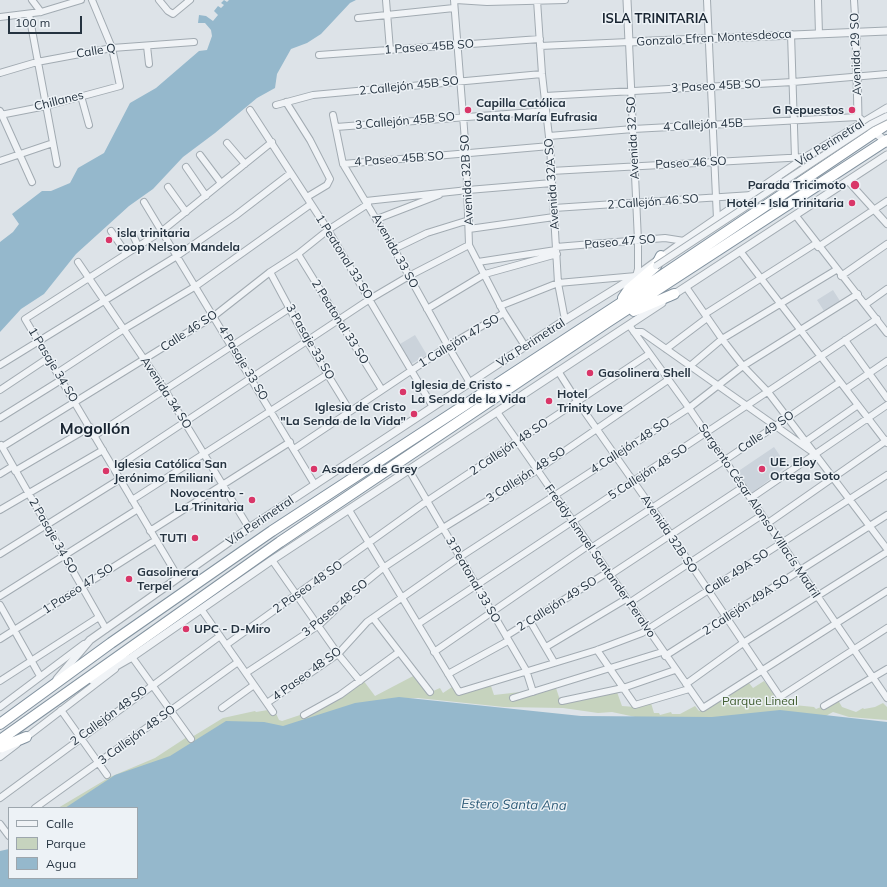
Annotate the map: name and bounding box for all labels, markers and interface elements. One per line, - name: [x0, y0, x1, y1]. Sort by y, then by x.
- scale bar: [10, 8, 84, 34]
- district label: ISLA TRINITARIA: [602, 11, 708, 27]
- street label: Avenida 29 SO: [847, 12, 865, 96]
- text: 100 m: [15, 15, 50, 30]
- street label: Gonzalo Efren Montesdeoca: [636, 27, 792, 49]
- street label: 1 Paseo 45B SO: [384, 37, 474, 57]
- street label: Calle Q: [75, 41, 117, 61]
- street label: 2 Callejón 45B SO: [358, 74, 460, 98]
- street label: 3 Paseo 45B SO: [671, 76, 761, 96]
- street label: Chillanes: [33, 88, 85, 114]
- place label: Capilla Católica Santa María Eufrasia: [476, 96, 598, 124]
- street label: Avenida 32 SO: [624, 96, 642, 180]
- place label: G Repuestos: [772, 103, 844, 117]
- marker: Capilla Católica Santa María Eufrasia: [463, 105, 473, 115]
- marker: G Repuestos: [847, 105, 857, 115]
- street label: 3 Callejón 45B SO: [355, 109, 455, 133]
- street label: 4 Callejón 45B: [663, 116, 743, 134]
- street label: Vía Perimetral: [793, 116, 867, 170]
- street label: Avenida 32B SO: [457, 134, 477, 226]
- street label: Avenida 32A SO: [542, 138, 562, 230]
- street label: 4 Paseo 45B SO: [354, 149, 444, 169]
- street label: Paseo 46 SO: [655, 154, 727, 172]
- place label: Parada Tricimoto: [748, 178, 846, 192]
- marker: Parada Tricimoto: [849, 179, 861, 191]
- street label: 2 Callejón 46 SO: [607, 192, 699, 212]
- place label: Hotel - Isla Trinitaria: [726, 196, 844, 210]
- marker: Hotel - Isla Trinitaria: [847, 198, 857, 208]
- street label: Avenida 33 SO: [369, 211, 421, 291]
- street label: 1 Peatonal 33 SO: [312, 212, 376, 302]
- place label: isla trinitaria coop Nelson Mandela: [117, 226, 240, 254]
- street label: Paseo 47 SO: [584, 232, 656, 252]
- marker: isla trinitaria coop Nelson Mandela: [104, 235, 114, 245]
- street label: 2 Peatonal 33 SO: [308, 277, 372, 367]
- street label: 3 Pasaje 33 SO: [283, 302, 337, 382]
- street label: Calle 46 SO: [158, 307, 220, 355]
- street label: 1 Callejón 47 SO: [416, 311, 502, 371]
- street label: Vía Perimetral: [494, 316, 568, 370]
- street label: 4 Pasaje 33 SO: [215, 323, 271, 403]
- street label: 1 Pasaje 34 SO: [25, 325, 81, 405]
- street label: Avenida 34 SO: [137, 354, 195, 432]
- place label: Gasolinera Shell: [598, 366, 691, 380]
- marker: Gasolinera Shell: [585, 368, 595, 378]
- place label: Iglesia de Cristo - La Senda de la Vida: [411, 378, 526, 406]
- marker: Iglesia de Cristo - La Senda de la Vida: [398, 387, 408, 397]
- place label: Hotel Trinity Love: [557, 387, 623, 415]
- marker: Hotel Trinity Love: [544, 396, 554, 406]
- place label: Iglesia de Cristo "La Senda de la Vida": [280, 400, 406, 428]
- street label: Calle 49 SO: [735, 408, 797, 456]
- marker: Iglesia de Cristo "La Senda de la Vida": [409, 409, 419, 419]
- street label: 2 Callejón 48 SO: [467, 415, 551, 479]
- street label: 4 Callejón 48 SO: [588, 415, 672, 477]
- district label: Mogollón: [60, 419, 130, 439]
- street label: Sargento César Alonso Villacís Madril: [695, 421, 823, 601]
- street label: 5 Callejón 48 SO: [606, 441, 690, 503]
- street label: 3 Callejón 48 SO: [484, 444, 568, 506]
- place label: UE. Eloy Ortega Soto: [770, 455, 840, 483]
- place label: Iglesia Católica San Jerónimo Emiliani: [114, 457, 227, 485]
- place label: Asadero de Grey: [322, 462, 417, 476]
- marker: Asadero de Grey: [309, 464, 319, 474]
- marker: UE. Eloy Ortega Soto: [757, 464, 767, 474]
- marker: Iglesia Católica San Jerónimo Emiliani: [101, 466, 111, 476]
- street label: Freddy Ismael Santander Peralvo: [541, 482, 659, 640]
- place label: Novocentro - La Trinitaria: [170, 486, 244, 514]
- street label: Avenida 32B SO: [638, 492, 700, 576]
- street label: Vía Perimetral: [223, 493, 297, 549]
- marker: Novocentro - La Trinitaria: [247, 495, 257, 505]
- street label: 2 Pasaje 34 SO: [26, 496, 80, 576]
- place label: TUTI: [160, 531, 187, 545]
- marker: TUTI: [190, 533, 200, 543]
- street label: 3 Peatonal 33 SO: [442, 534, 504, 626]
- street label: Calle 49A SO: [702, 546, 772, 598]
- street label: 2 Paseo 48 SO: [270, 558, 346, 616]
- street label: 1 Paseo 47 SO: [40, 561, 116, 617]
- place label: Gasolinera Terpel: [137, 565, 199, 593]
- street label: 2 Callejón 49A SO: [700, 572, 792, 638]
- marker: Gasolinera Terpel: [124, 574, 134, 584]
- street label: 2 Callejón 49 SO: [514, 574, 600, 634]
- street label: 3 Paseo 48 SO: [299, 576, 371, 640]
- place label: UPC - D-Miro: [194, 622, 271, 636]
- marker: UPC - D-Miro: [181, 624, 191, 634]
- street label: 4 Paseo 48 SO: [270, 644, 344, 704]
- street label: 2 Callejón 48 SO: [68, 683, 150, 749]
- park label: Parque Lineal: [722, 694, 798, 708]
- street label: 3 Callejón 48 SO: [96, 702, 178, 768]
- water label: Estero Santa Ana: [461, 796, 567, 814]
- legend: [8, 807, 138, 879]
- text: Calle: [46, 816, 73, 831]
- text: Parque: [46, 836, 86, 851]
- text: Agua: [46, 856, 76, 871]

